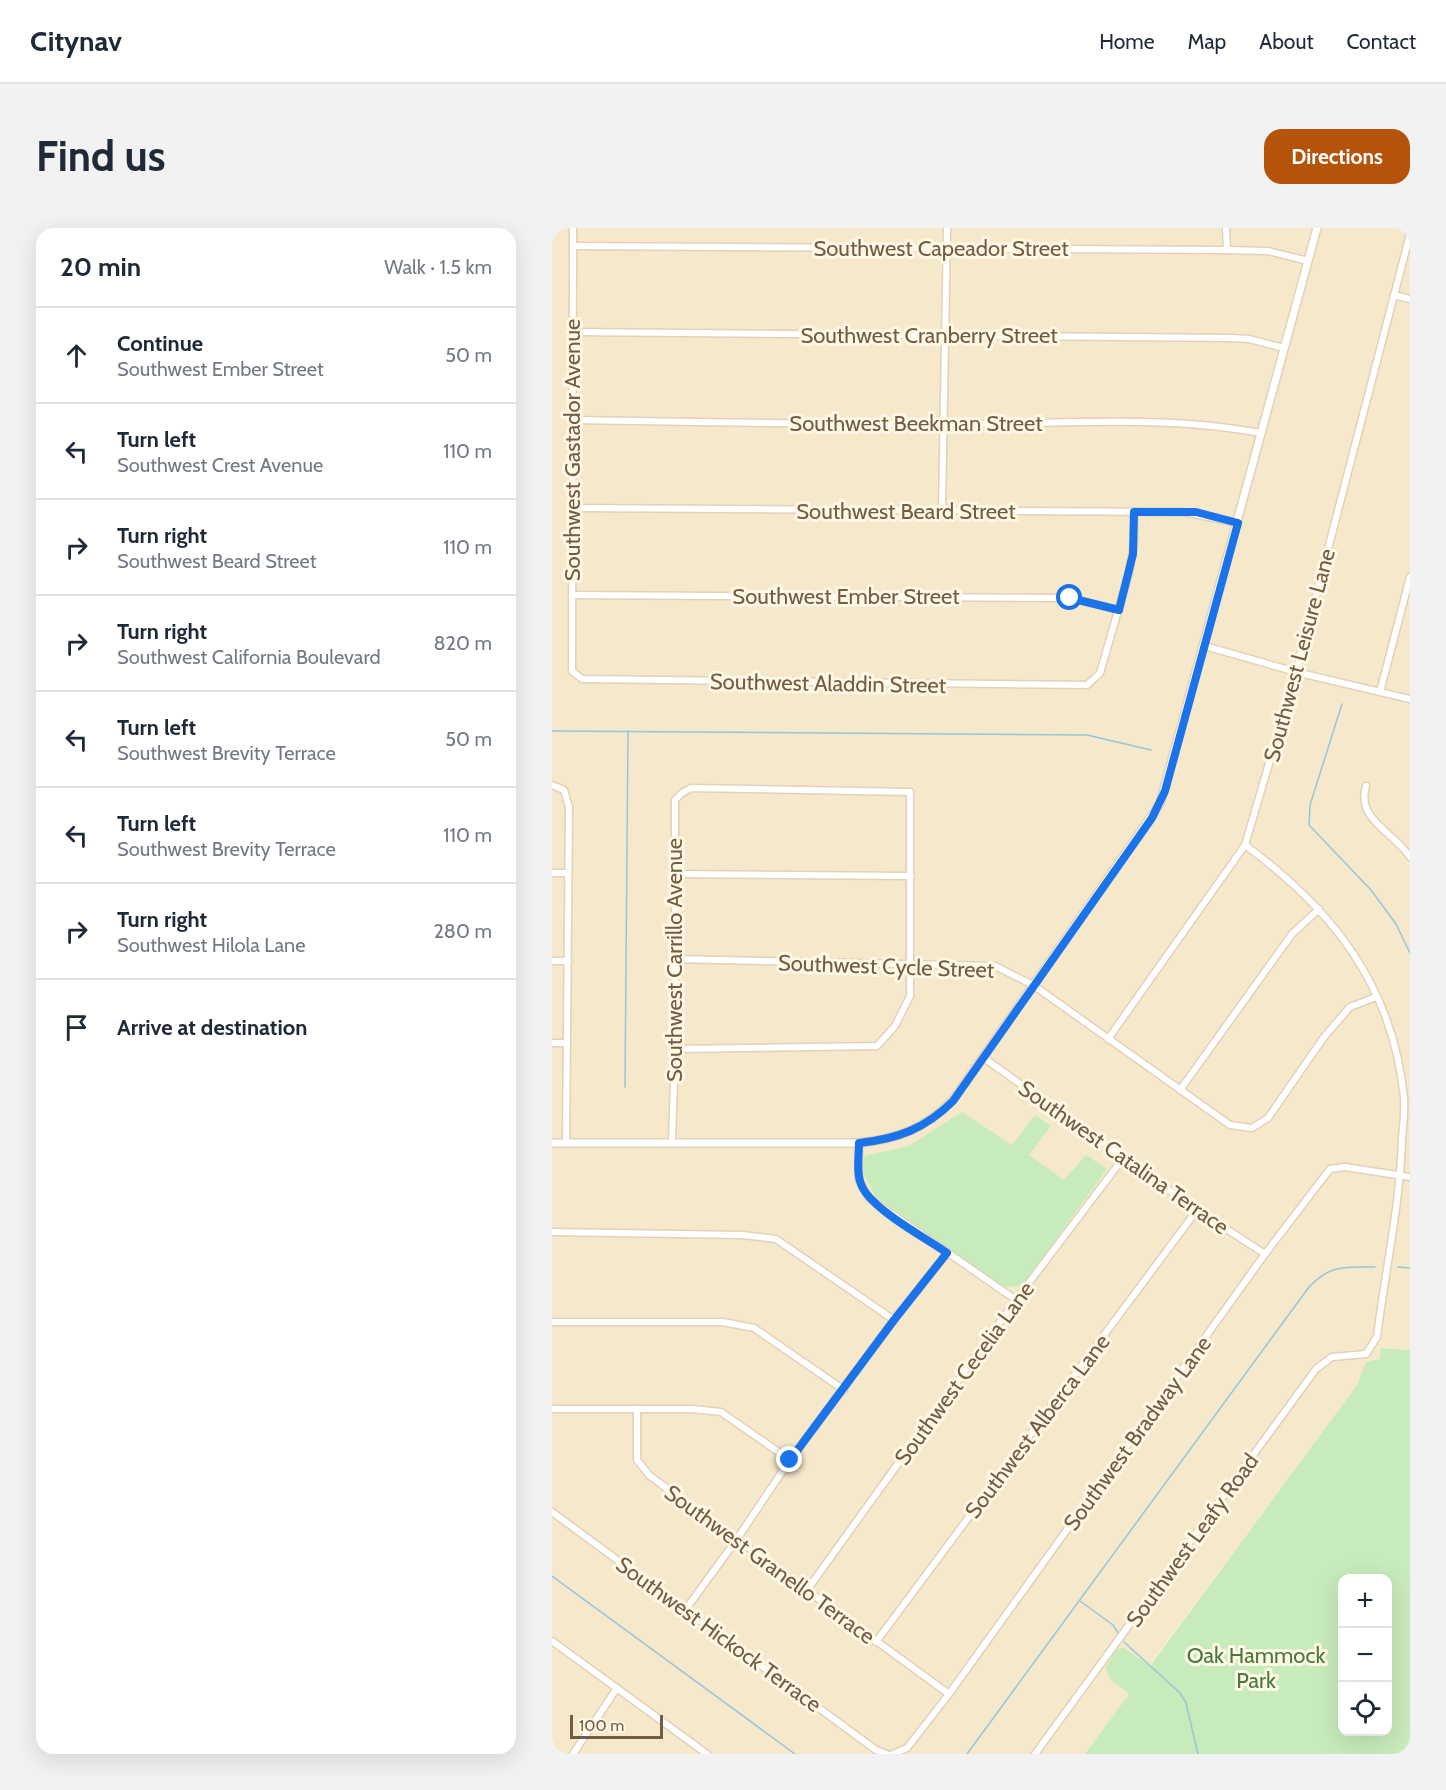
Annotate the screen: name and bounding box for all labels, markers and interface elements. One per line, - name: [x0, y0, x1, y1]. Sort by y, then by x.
- text: Citynav: [30, 24, 122, 58]
- text: Home: [1099, 29, 1155, 54]
- text: Map: [1188, 29, 1226, 54]
- text: About: [1259, 29, 1313, 54]
- text: Contact: [1346, 29, 1416, 54]
- button: Directions: [1264, 129, 1410, 184]
- text: Find us: [36, 130, 165, 182]
- street label: Southwest Capeador Street: [813, 235, 1069, 262]
- text: 20 min: [60, 251, 141, 283]
- text: Walk · 1.5 km: [384, 255, 492, 279]
- street label: Southwest Gastador Avenue: [559, 319, 586, 581]
- street label: Southwest Cranberry Street: [800, 322, 1058, 349]
- text: Continue: [117, 330, 203, 357]
- icon: ahead: [60, 339, 93, 372]
- text: 50 m: [445, 343, 492, 367]
- text: Southwest Ember Street: [117, 357, 324, 381]
- street label: Southwest Beekman Street: [789, 410, 1043, 437]
- text: Turn left: [117, 426, 196, 453]
- icon: left: [60, 435, 93, 468]
- text: 110 m: [443, 439, 492, 463]
- text: Southwest Crest Avenue: [117, 453, 323, 477]
- street label: Southwest Beard Street: [796, 498, 1016, 525]
- text: Turn right: [117, 522, 207, 549]
- icon: right: [60, 531, 93, 564]
- text: 110 m: [443, 535, 492, 559]
- street label: Southwest Leisure Lane: [1258, 546, 1341, 765]
- text: Southwest Beard Street: [117, 549, 317, 573]
- street label: Southwest Ember Street: [732, 583, 960, 610]
- route start: [1056, 584, 1082, 610]
- text: Turn right: [117, 618, 207, 645]
- icon: right: [60, 627, 93, 660]
- text: 820 m: [433, 631, 492, 655]
- text: Southwest California Boulevard: [117, 645, 381, 669]
- street label: Southwest Aladdin Street: [710, 668, 947, 699]
- text: Turn left: [117, 714, 196, 741]
- icon: left: [60, 723, 93, 756]
- text: 50 m: [445, 727, 492, 751]
- text: Southwest Brevity Terrace: [117, 741, 336, 765]
- text: Turn left: [117, 810, 196, 837]
- icon: left: [60, 819, 93, 852]
- text: 110 m: [443, 823, 492, 847]
- text: Southwest Brevity Terrace: [117, 837, 336, 861]
- street label: Southwest Carrillo Avenue: [661, 838, 688, 1082]
- text: Turn right: [117, 906, 207, 933]
- icon: right: [60, 915, 93, 948]
- text: 280 m: [433, 919, 492, 943]
- text: Southwest Hilola Lane: [117, 933, 305, 957]
- street label: Southwest Cycle Street: [777, 949, 995, 984]
- icon: arrive: [60, 1011, 93, 1044]
- text: Arrive at destination: [117, 1014, 307, 1041]
- street label: Southwest Catalina Terrace: [1013, 1075, 1234, 1240]
- street label: Southwest Cecelia Lane: [889, 1276, 1040, 1470]
- street label: Southwest Alberca Lane: [959, 1329, 1115, 1524]
- street label: Southwest Bradway Lane: [1058, 1331, 1217, 1536]
- route end: [776, 1446, 802, 1472]
- street label: Southwest Leafy Road: [1120, 1448, 1264, 1632]
- street label: Southwest Granello Terrace: [659, 1479, 880, 1650]
- street label: Southwest Hickock Terrace: [611, 1551, 827, 1718]
- map controls: [1338, 1574, 1392, 1736]
- button: +: [1338, 1574, 1392, 1628]
- button: −: [1338, 1628, 1392, 1682]
- park label: Oak Hammock Park: [1187, 1642, 1325, 1694]
- button: locate: [1338, 1682, 1392, 1736]
- scale bar: [570, 1712, 663, 1740]
- text: 100 m: [579, 1716, 624, 1735]

